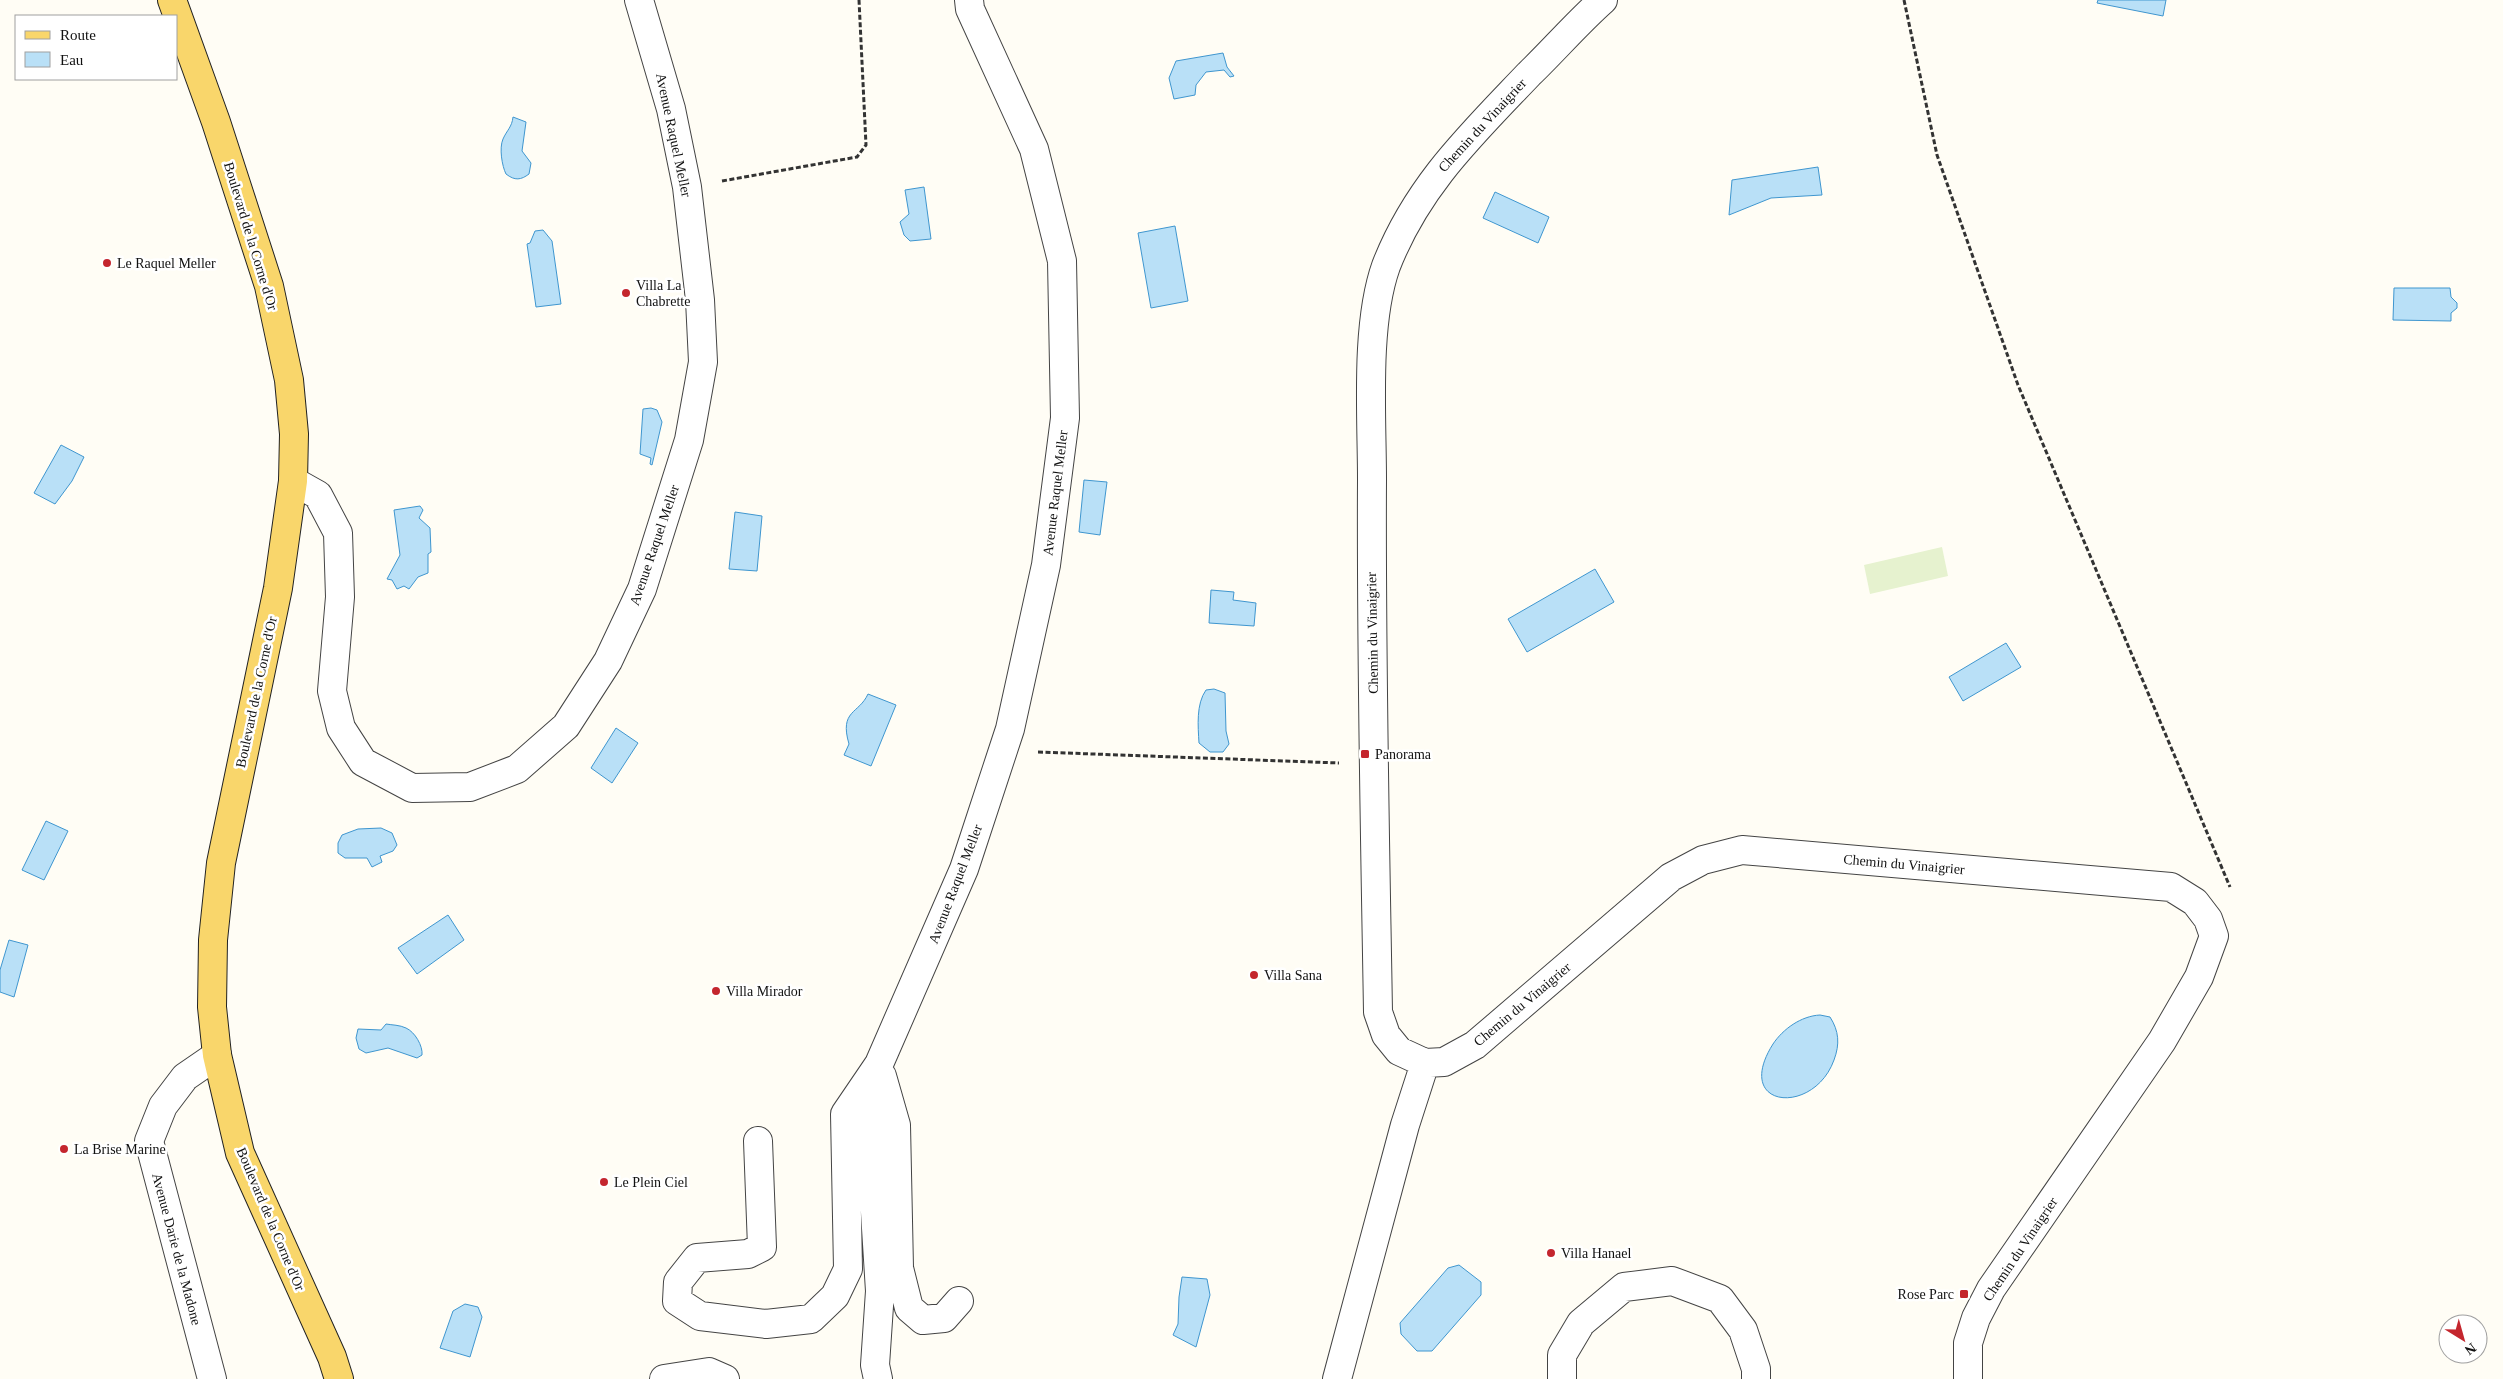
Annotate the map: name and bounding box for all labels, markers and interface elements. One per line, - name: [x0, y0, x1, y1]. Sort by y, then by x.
- legend: [15, 15, 178, 80]
- text: Route: [60, 27, 96, 43]
- text: Eau: [60, 52, 84, 68]
- street label: Avenue Raquel Meller: [653, 72, 694, 199]
- street label: Chemin du Vinaigrier: [1435, 75, 1530, 175]
- street label: Boulevard de la Corne d'Or: [221, 160, 280, 312]
- place label: Le Raquel Meller: [117, 256, 216, 271]
- marker: Le Raquel Meller: [101, 257, 113, 269]
- place label: Villa La Chabrette: [636, 278, 690, 309]
- marker: Villa La Chabrette: [620, 287, 632, 299]
- street label: Avenue Raquel Meller: [1040, 429, 1071, 557]
- street label: Avenue Raquel Meller: [627, 483, 682, 607]
- street label: Chemin du Vinaigrier: [1364, 572, 1381, 694]
- street label: Boulevard de la Corne d'Or: [233, 615, 280, 769]
- place label: Panorama: [1375, 747, 1432, 762]
- marker: Panorama: [1359, 748, 1371, 760]
- street label: Avenue Raquel Meller: [926, 822, 985, 946]
- street label: Chemin du Vinaigrier: [1843, 852, 1966, 877]
- street label: Chemin du Vinaigrier: [1471, 959, 1574, 1049]
- place label: Villa Sana: [1264, 968, 1323, 983]
- marker: Villa Sana: [1248, 969, 1260, 981]
- place label: Villa Mirador: [726, 984, 803, 999]
- marker: Villa Mirador: [710, 985, 722, 997]
- place label: La Brise Marine: [74, 1142, 166, 1157]
- marker: La Brise Marine: [58, 1143, 70, 1155]
- street label: Boulevard de la Corne d'Or: [234, 1145, 308, 1293]
- street label: Avenue Darie de la Madone: [149, 1171, 204, 1327]
- place label: Le Plein Ciel: [614, 1175, 688, 1190]
- marker: Le Plein Ciel: [598, 1176, 610, 1188]
- street label: Chemin du Vinaigrier: [1980, 1194, 2061, 1304]
- place label: Villa Hanael: [1561, 1246, 1631, 1261]
- marker: Villa Hanael: [1545, 1247, 1557, 1259]
- place label: Rose Parc: [1898, 1287, 1954, 1302]
- marker: Rose Parc: [1958, 1288, 1970, 1300]
- north arrow: [2438, 1314, 2488, 1364]
- text: N: [2462, 1340, 2479, 1358]

